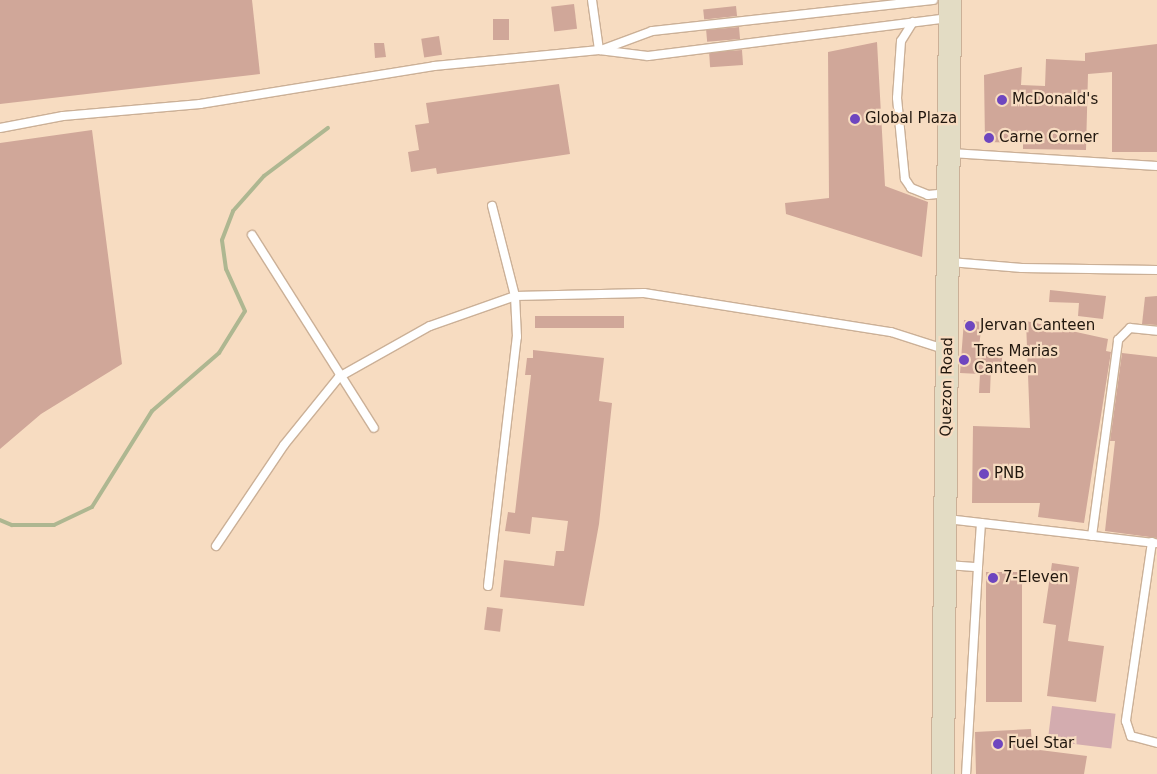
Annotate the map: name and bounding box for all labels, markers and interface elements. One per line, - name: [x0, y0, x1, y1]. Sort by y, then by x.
- place label: McDonald's: [1012, 91, 1098, 109]
- marker: McDonald's: [996, 94, 1008, 106]
- place label: Global Plaza: [865, 110, 957, 128]
- marker: Global Plaza: [849, 113, 861, 125]
- place label: Carne Corner: [999, 129, 1099, 147]
- marker: Carne Corner: [983, 132, 995, 144]
- place label: Jervan Canteen: [980, 317, 1095, 335]
- marker: Jervan Canteen: [964, 320, 976, 332]
- street label: Quezon Road: [937, 337, 957, 437]
- place label: Tres Marias Canteen: [974, 342, 1058, 377]
- marker: Tres Marias Canteen: [958, 354, 970, 366]
- place label: PNB: [994, 465, 1025, 483]
- marker: PNB: [978, 468, 990, 480]
- place label: 7-Eleven: [1003, 569, 1068, 587]
- marker: 7-Eleven: [987, 572, 999, 584]
- place label: Fuel Star: [1008, 735, 1074, 753]
- marker: Fuel Star: [992, 738, 1004, 750]

